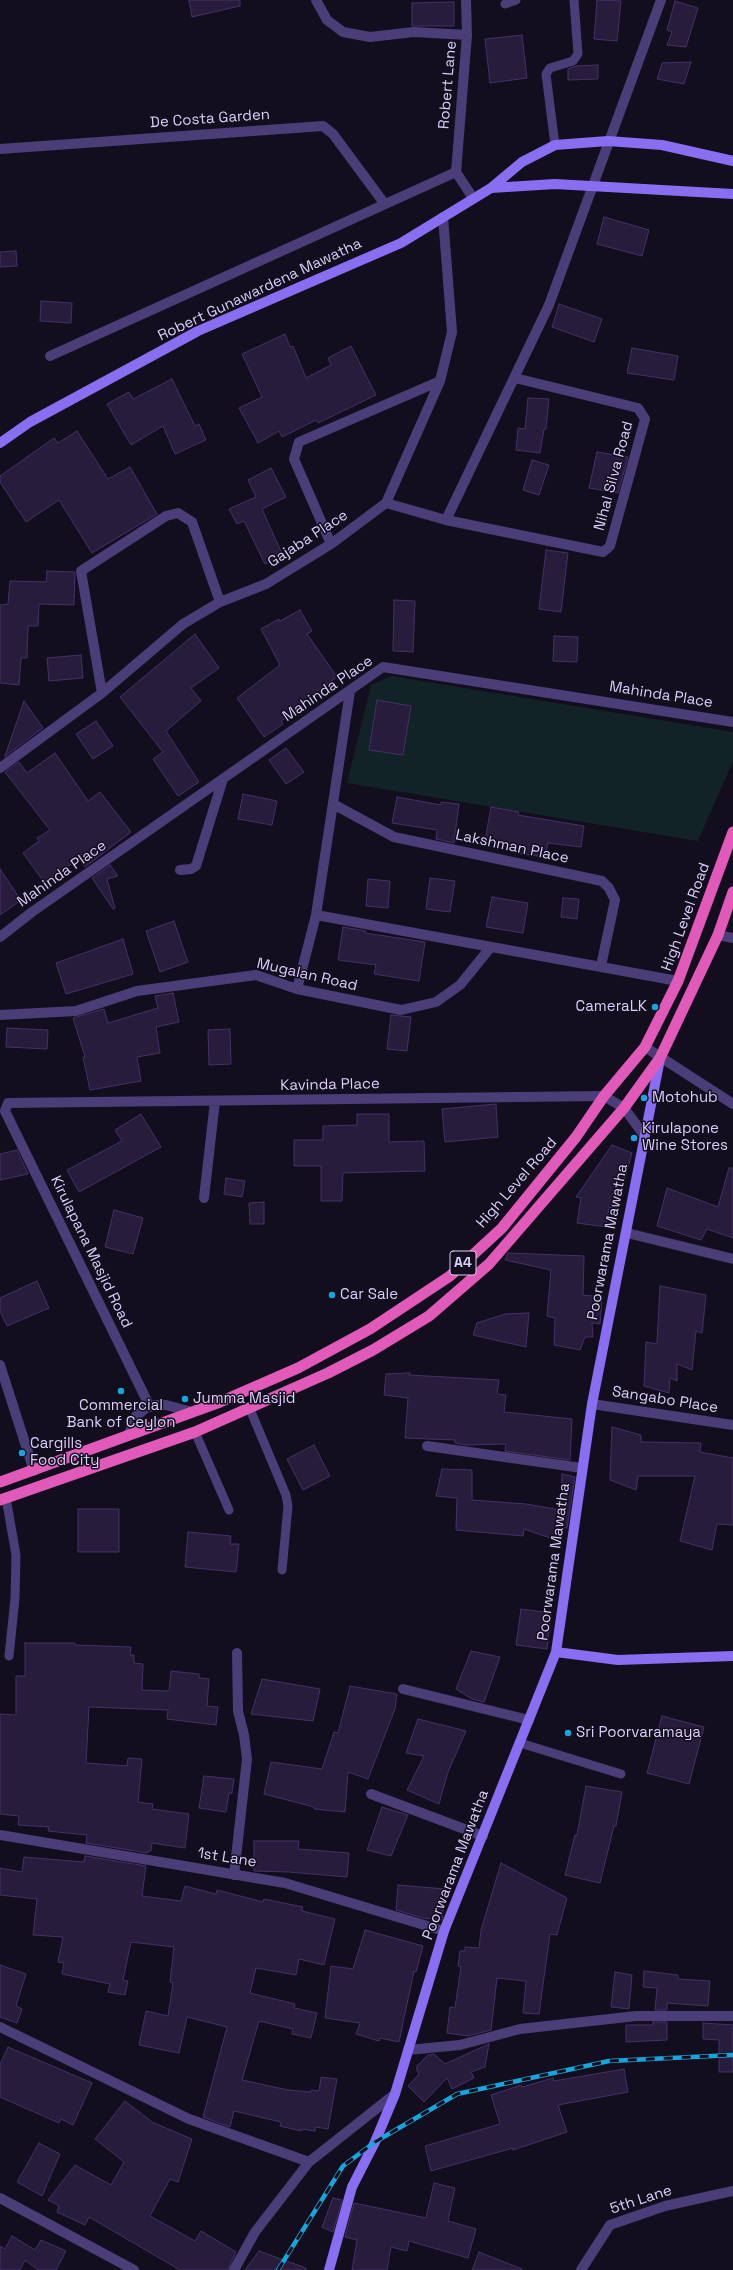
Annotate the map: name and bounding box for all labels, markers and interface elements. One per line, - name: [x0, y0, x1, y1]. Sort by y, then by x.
- street label: Robert Lane: [435, 40, 461, 130]
- street label: De Costa Garden: [149, 106, 271, 132]
- street label: Robert Gunawardena Mawatha: [155, 235, 365, 345]
- street label: Nihal Silva Road: [591, 419, 637, 533]
- street label: Gajaba Place: [265, 506, 351, 572]
- street label: Mahinda Place: [280, 652, 376, 726]
- street label: Mahinda Place: [608, 678, 714, 712]
- street label: Lakshman Place: [454, 826, 570, 868]
- street label: Mahinda Place: [14, 837, 110, 911]
- street label: High Level Road: [658, 860, 714, 974]
- street label: Mugalan Road: [255, 955, 359, 995]
- place label: CameraLK: [576, 998, 647, 1016]
- marker: CameraLK: [650, 1002, 660, 1012]
- street label: Kavinda Place: [280, 1075, 380, 1095]
- place label: Motohub: [652, 1089, 718, 1107]
- marker: Motohub: [639, 1093, 649, 1103]
- place label: Kirulapone Wine Stores: [642, 1120, 728, 1155]
- marker: Kirulapone Wine Stores: [629, 1133, 639, 1143]
- street label: High Level Road: [473, 1134, 561, 1232]
- street label: Poorwarama Mawatha: [584, 1162, 632, 1322]
- street label: Kirulapana Masjid Road: [46, 1173, 136, 1331]
- road number: A4: [450, 1251, 476, 1275]
- place label: Car Sale: [340, 1286, 398, 1304]
- marker: Car Sale: [327, 1290, 337, 1300]
- street label: Sangabo Place: [611, 1383, 719, 1417]
- marker: Commercial Bank of Ceylon: [116, 1386, 126, 1396]
- place label: Jumma Masjid: [193, 1390, 295, 1408]
- marker: Jumma Masjid: [180, 1394, 190, 1404]
- place label: Commercial Bank of Ceylon: [67, 1397, 175, 1432]
- place label: Cargills Food City: [30, 1435, 99, 1470]
- marker: Cargills Food City: [17, 1448, 27, 1458]
- street label: Poorwarama Mawatha: [534, 1482, 574, 1642]
- place label: Sri Poorvaramaya: [576, 1724, 701, 1742]
- marker: Sri Poorvaramaya: [563, 1728, 573, 1738]
- street label: Poorwarama Mawatha: [419, 1788, 493, 1942]
- street label: 1st Lane: [196, 1844, 258, 1872]
- street label: 5th Lane: [608, 2182, 674, 2218]

